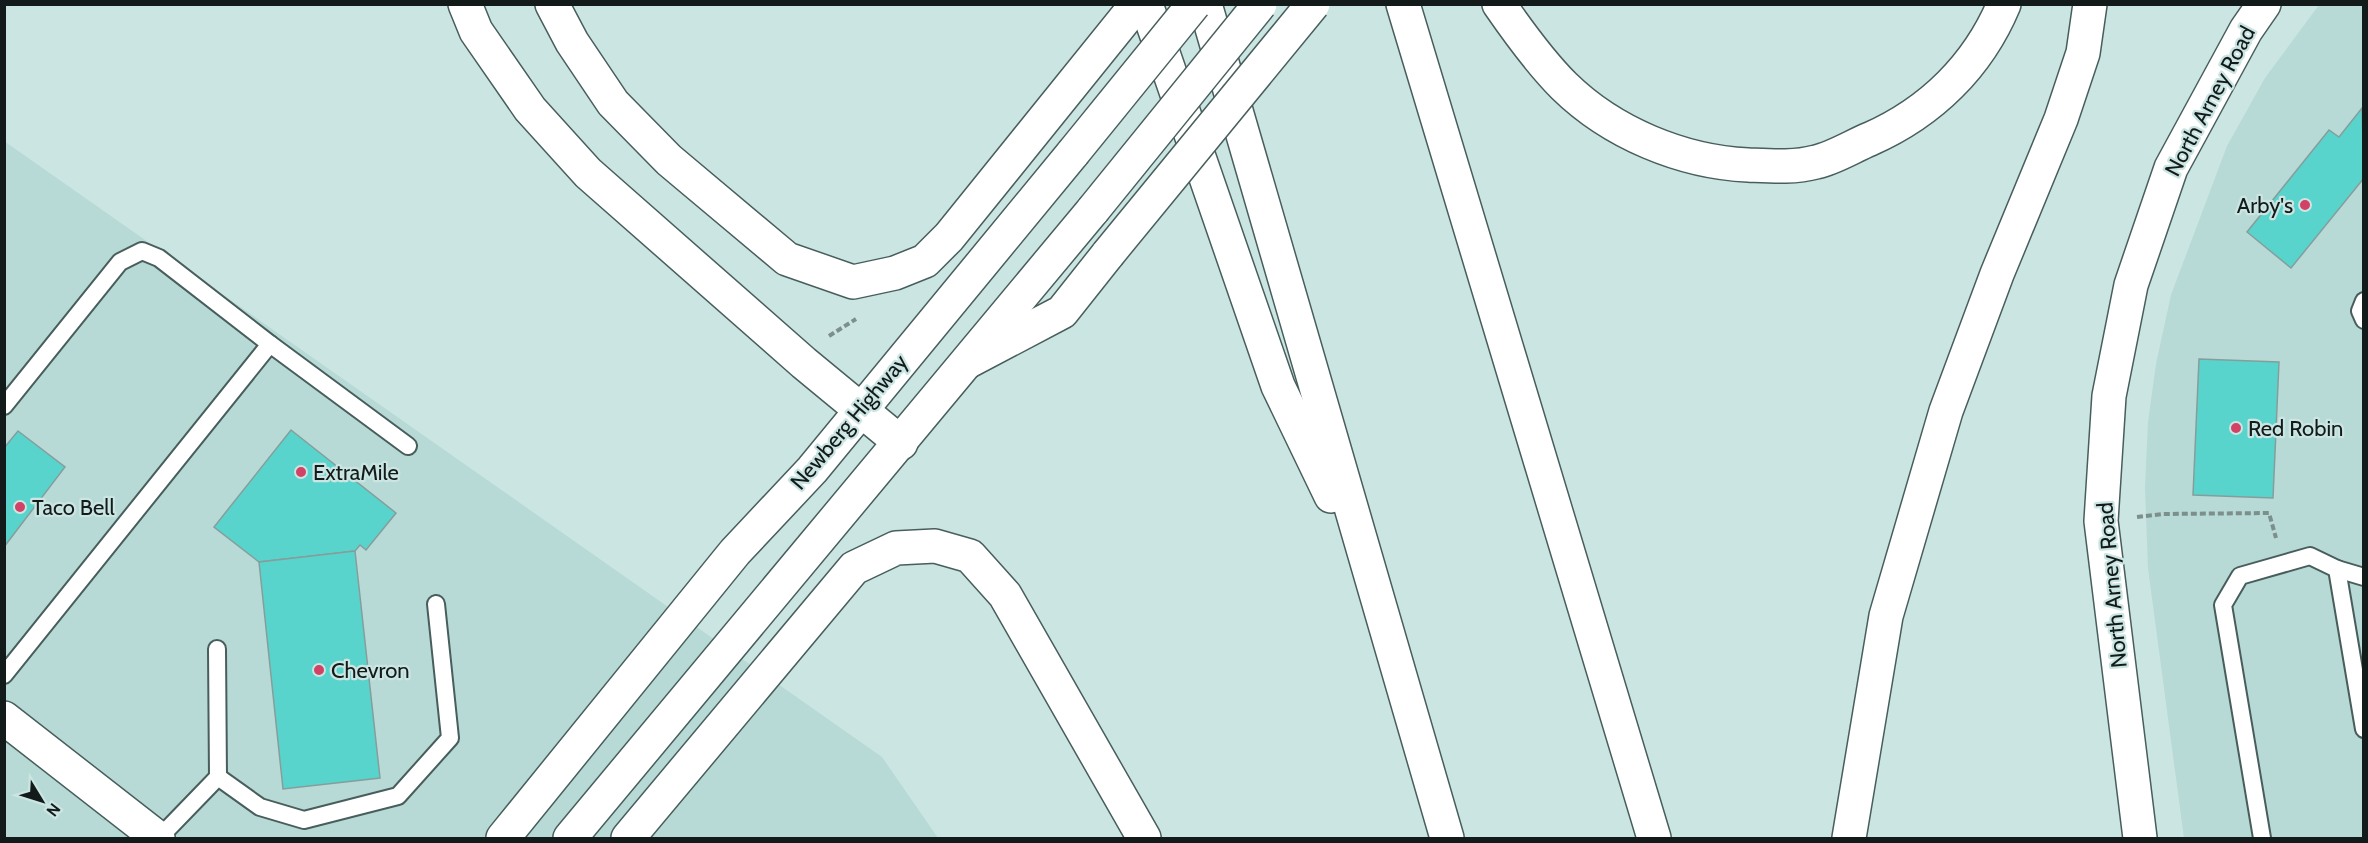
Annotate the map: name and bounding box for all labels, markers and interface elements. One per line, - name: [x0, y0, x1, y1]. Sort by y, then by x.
- street label: North Arney Road: [2159, 21, 2261, 181]
- place label: Arby's: [2237, 192, 2293, 219]
- marker: Arby's: [2298, 198, 2312, 212]
- street label: Newberg Highway: [785, 349, 913, 495]
- place label: Red Robin: [2248, 415, 2343, 442]
- marker: Red Robin: [2229, 421, 2243, 435]
- place label: ExtraMile: [313, 459, 399, 486]
- marker: ExtraMile: [294, 465, 308, 479]
- place label: Taco Bell: [32, 494, 115, 521]
- marker: Taco Bell: [13, 500, 27, 514]
- street label: North Arney Road: [2091, 501, 2133, 669]
- place label: Chevron: [331, 657, 410, 684]
- marker: Chevron: [312, 663, 326, 677]
- north arrow: [12, 771, 72, 831]
- text: N: [42, 800, 64, 820]

